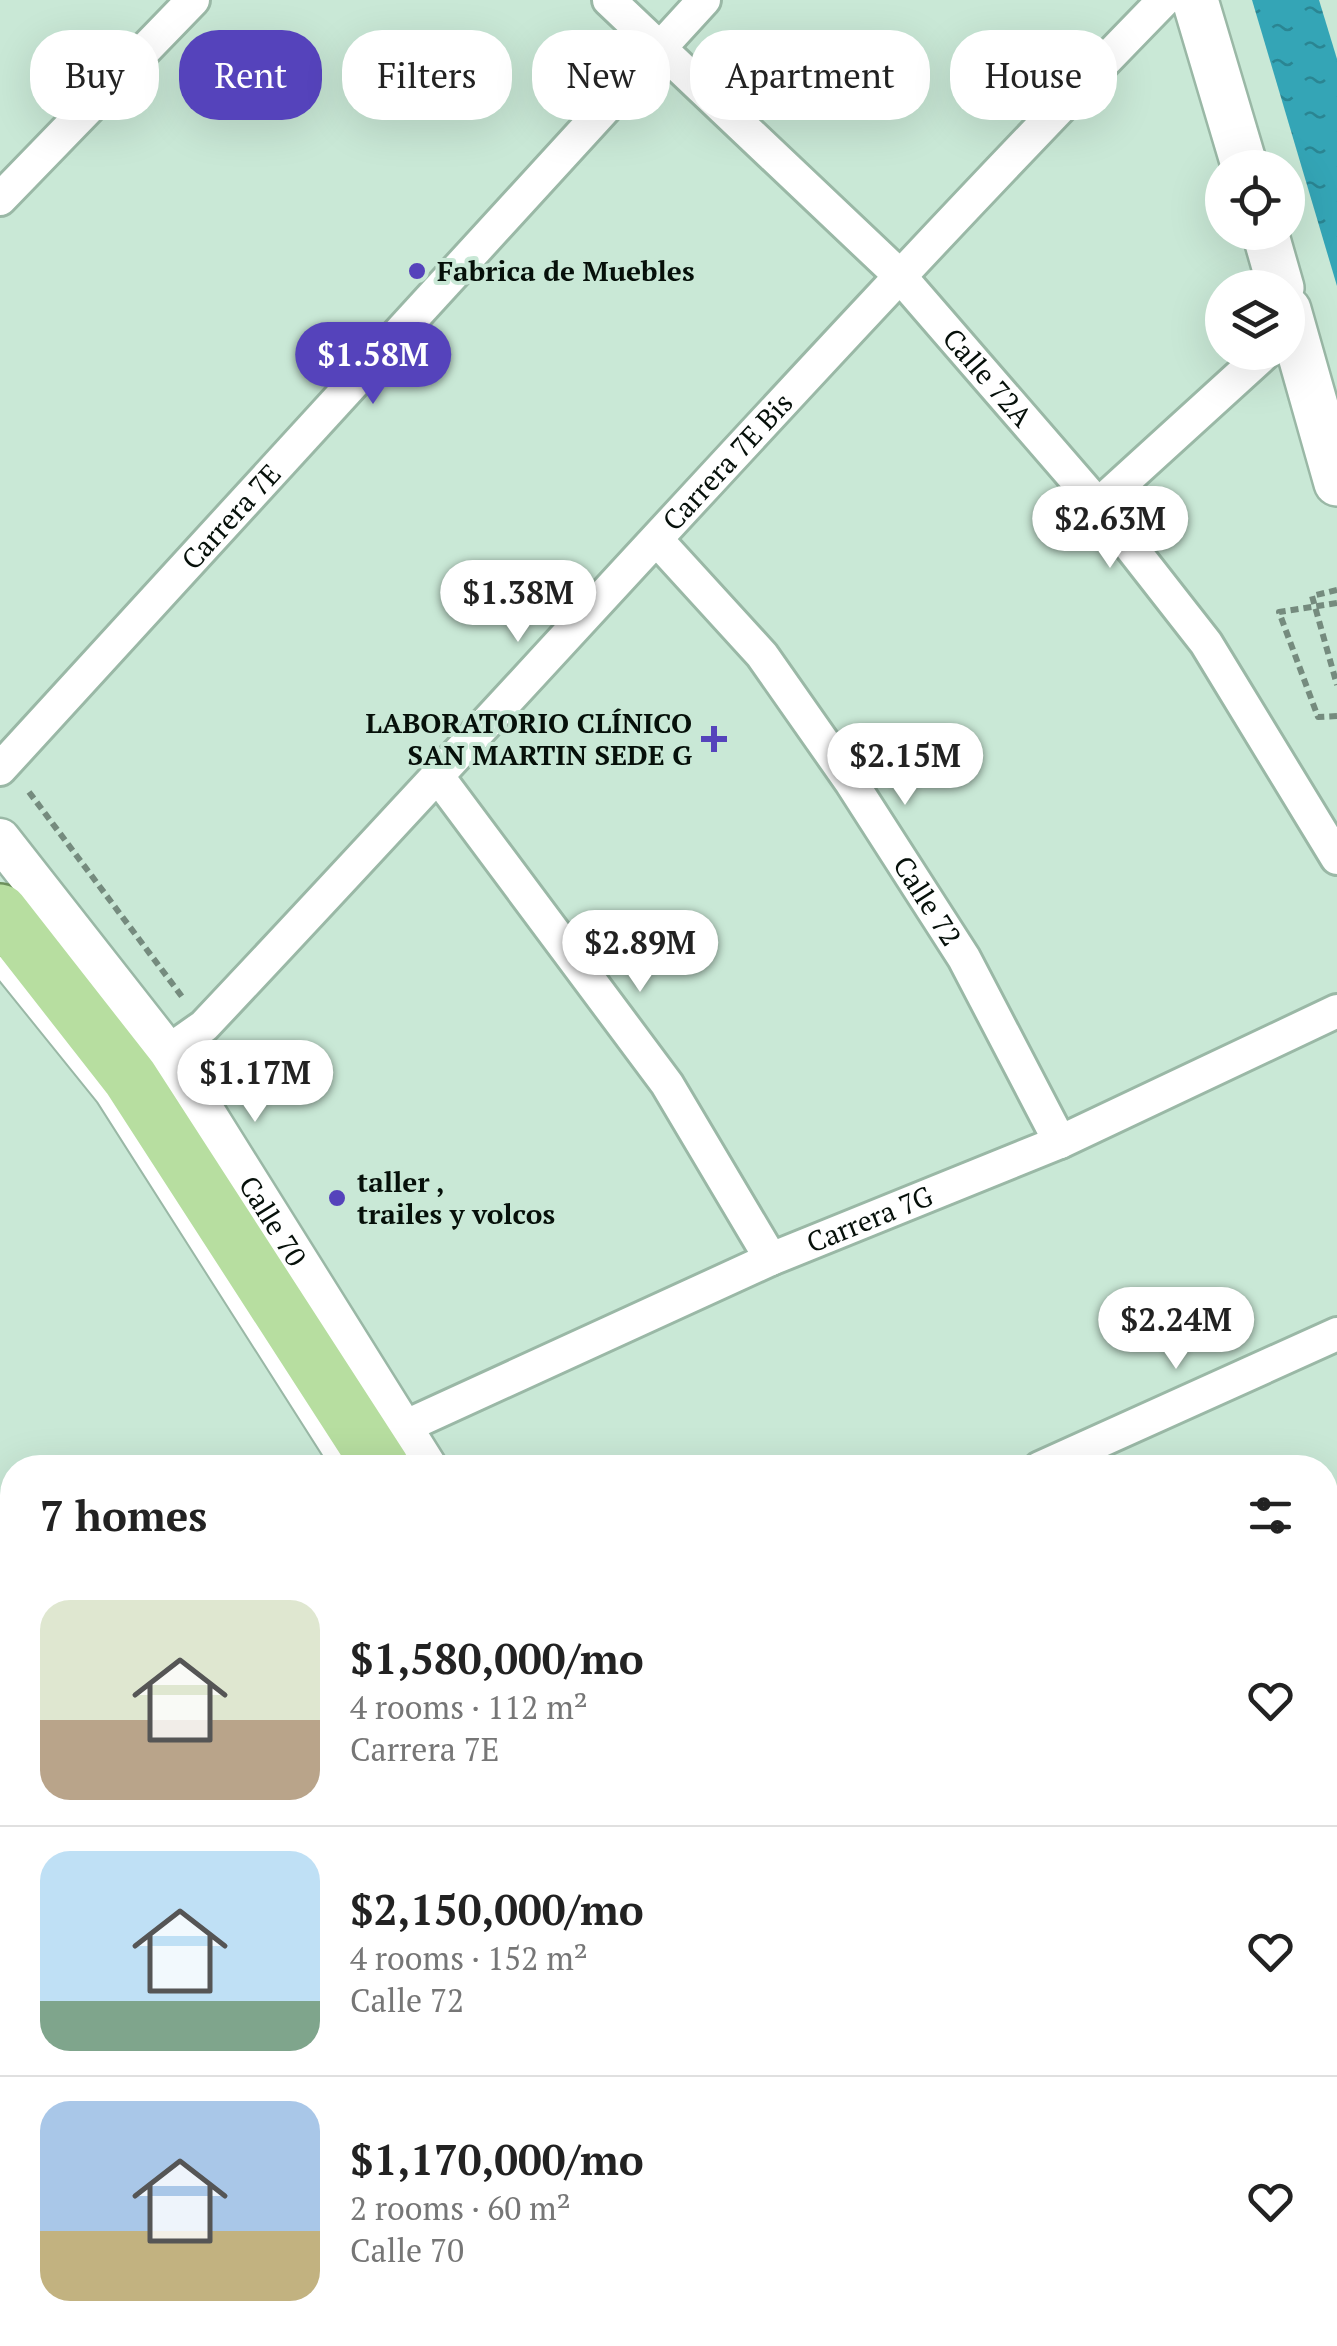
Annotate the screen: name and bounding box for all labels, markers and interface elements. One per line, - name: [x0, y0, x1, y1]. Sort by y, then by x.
- chip: Buy: [30, 30, 159, 120]
- chip: Rent: [179, 30, 322, 120]
- chip: Filters: [342, 30, 512, 120]
- chip: New: [532, 30, 670, 120]
- chip: Apartment: [690, 30, 930, 120]
- chip: House: [950, 30, 1117, 120]
- map controls: [1205, 150, 1305, 370]
- button: locate: [1205, 150, 1305, 250]
- place label: Fabrica de Muebles: [437, 252, 695, 289]
- marker: Fabrica de Muebles: [406, 260, 428, 282]
- button: layers: [1205, 270, 1305, 370]
- street label: Calle 72A: [935, 320, 1041, 435]
- pin: $1.58M: [292, 322, 454, 407]
- text: $1.58M: [317, 333, 429, 375]
- street label: Carrera 7E Bis: [654, 384, 800, 538]
- street label: Carrera 7E: [173, 456, 288, 577]
- pin: $2.63M: [1029, 486, 1191, 571]
- text: $2.63M: [1054, 497, 1166, 539]
- pin: $1.38M: [437, 560, 599, 645]
- text: $1.38M: [462, 571, 574, 613]
- place label: LABORATORIO CLÍNICO SAN MARTIN SEDE G: [365, 704, 692, 773]
- pin: $2.15M: [824, 723, 986, 808]
- marker: LABORATORIO CLÍNICO SAN MARTIN SEDE G: [701, 726, 727, 752]
- text: $2.15M: [849, 734, 961, 776]
- street label: Calle 72: [885, 849, 970, 953]
- pin: $2.89M: [559, 910, 721, 995]
- text: $2.89M: [584, 921, 696, 963]
- pin: $1.17M: [174, 1040, 336, 1125]
- text: $1.17M: [199, 1051, 311, 1093]
- place label: taller , trailes y volcos: [357, 1163, 555, 1232]
- street label: Calle 70: [231, 1169, 315, 1273]
- street label: Carrera 7G: [801, 1177, 938, 1261]
- marker: taller , trailes y volcos: [326, 1187, 348, 1209]
- pin: $2.24M: [1095, 1287, 1257, 1372]
- text: $2.24M: [1120, 1298, 1232, 1340]
- text: 7 homes: [40, 1487, 207, 1543]
- icon: filters: [1243, 1488, 1298, 1543]
- text: $1,580,000/mo: [350, 1630, 644, 1686]
- icon: home: [120, 1640, 240, 1760]
- icon: heart: [1243, 1673, 1298, 1728]
- text: 4 rooms · 112 m²: [350, 1686, 588, 1728]
- text: Carrera 7E: [350, 1728, 499, 1770]
- text: $2,150,000/mo: [350, 1881, 644, 1937]
- icon: home: [120, 1891, 240, 2011]
- icon: heart: [1243, 1924, 1298, 1979]
- text: 4 rooms · 152 m²: [350, 1937, 588, 1979]
- text: Calle 72: [350, 1979, 464, 2021]
- text: $1,170,000/mo: [350, 2131, 644, 2187]
- icon: home: [120, 2141, 240, 2261]
- icon: heart: [1243, 2174, 1298, 2229]
- text: 2 rooms · 60 m²: [350, 2187, 571, 2229]
- text: Calle 70: [350, 2229, 464, 2271]

